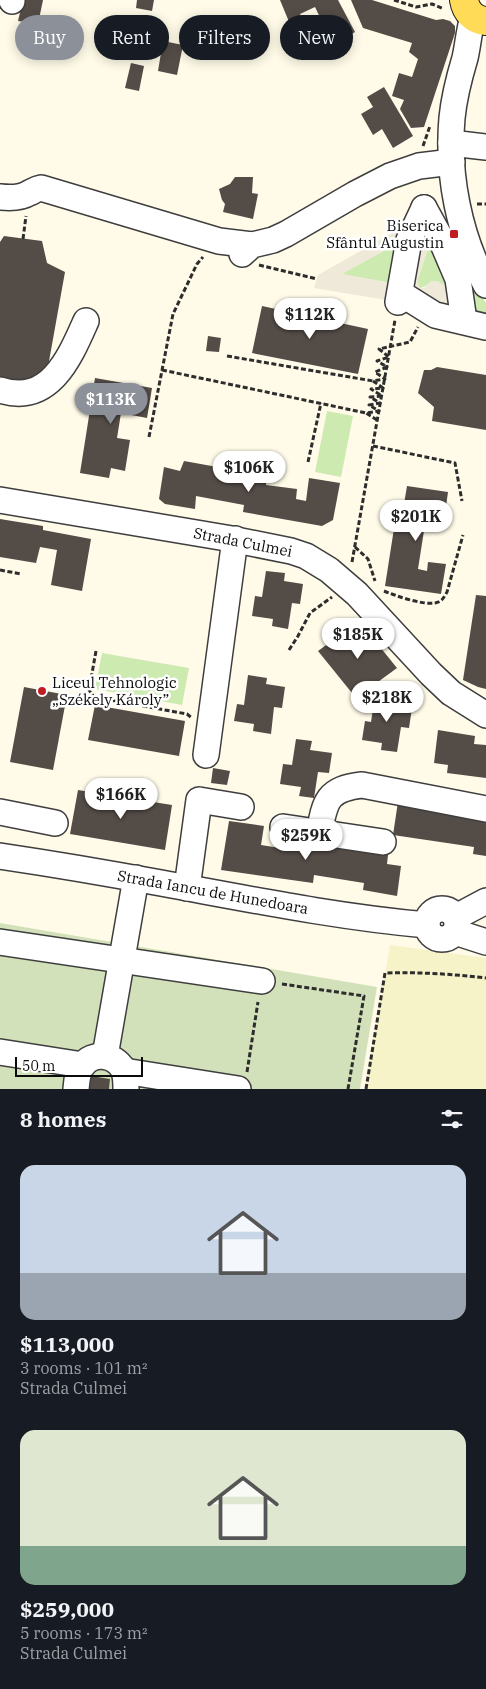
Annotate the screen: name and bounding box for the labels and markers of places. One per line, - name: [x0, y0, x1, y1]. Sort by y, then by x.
- place label: Biserica Sfântul Augustin: [326, 216, 444, 252]
- marker: Biserica Sfântul Augustin: [448, 228, 460, 240]
- pin: $112K: [275, 298, 345, 340]
- pin: $113K: [76, 382, 146, 425]
- pin: $106K: [214, 450, 284, 493]
- pin: $201K: [381, 500, 451, 542]
- pin: $185K: [323, 618, 393, 660]
- place label: Liceul Tehnologic „Székely Károly”: [52, 673, 177, 709]
- pin: $218K: [352, 680, 422, 723]
- marker: Liceul Tehnologic „Székely Károly”: [36, 685, 48, 697]
- pin: $166K: [86, 778, 156, 820]
- pin: $259K: [271, 818, 341, 861]

